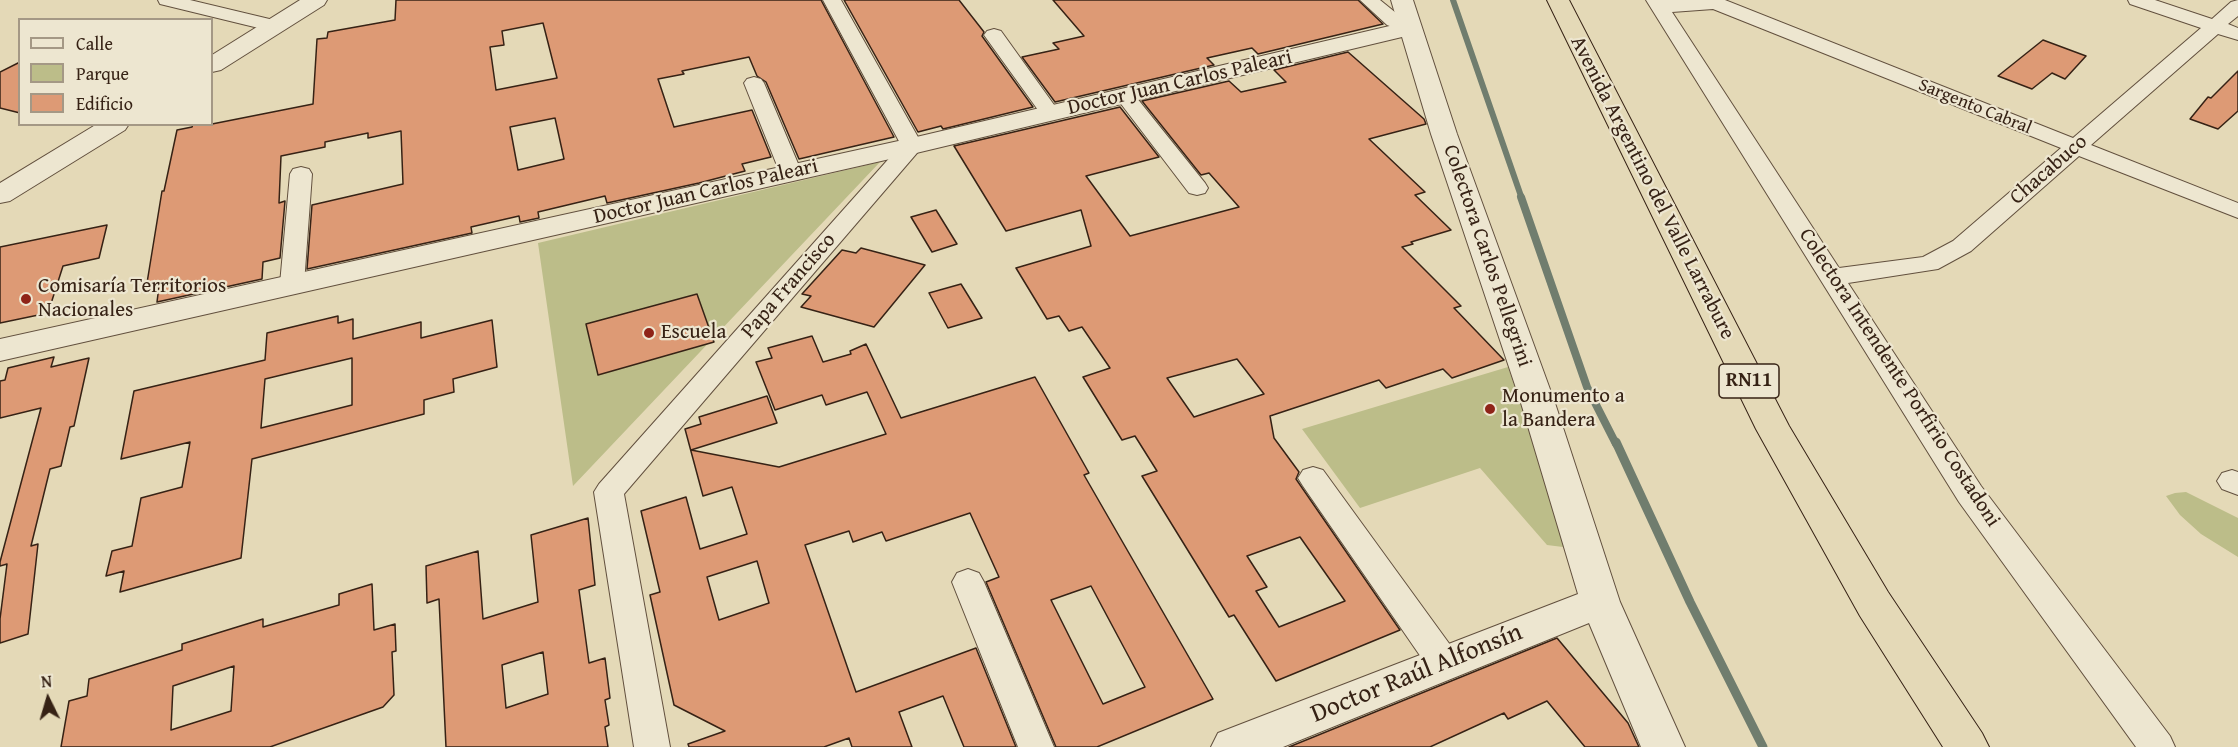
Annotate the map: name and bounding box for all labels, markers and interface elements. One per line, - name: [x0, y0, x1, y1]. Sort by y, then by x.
- legend: [18, 18, 213, 126]
- text: Calle: [76, 30, 113, 57]
- street label: Avenida Argentino del Valle Larrabure: [1564, 32, 1740, 344]
- street label: Doctor Juan Carlos Paleari: [1065, 45, 1295, 121]
- text: Parque: [76, 60, 129, 87]
- street label: Sargento Cabral: [1915, 74, 2035, 140]
- text: Edificio: [76, 90, 133, 117]
- street label: Chacabuco: [2005, 129, 2093, 211]
- street label: Colectora Carlos Pellegrini: [1437, 142, 1537, 370]
- street label: Doctor Juan Carlos Paleari: [591, 154, 821, 230]
- street label: Colectora Intendente Porfirio Costadoni: [1793, 224, 2005, 532]
- street label: Papa Francisco: [736, 228, 842, 344]
- place label: Comisaría Territorios Nacionales: [38, 274, 226, 324]
- marker: Comisaría Territorios Nacionales: [19, 292, 33, 306]
- place label: Escuela: [661, 320, 726, 346]
- marker: Escuela: [642, 326, 656, 340]
- road number: RN11: [1719, 364, 1779, 398]
- place label: Monumento a la Bandera: [1502, 384, 1625, 434]
- marker: Monumento a la Bandera: [1483, 402, 1497, 416]
- street label: Doctor Raúl Alfonsín: [1307, 617, 1527, 731]
- north arrow: [18, 669, 78, 729]
- text: N: [40, 669, 53, 693]

